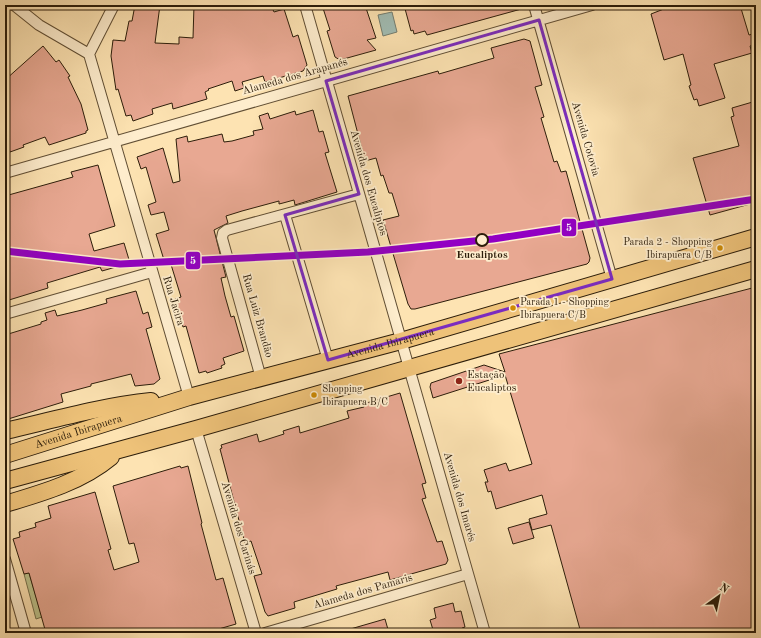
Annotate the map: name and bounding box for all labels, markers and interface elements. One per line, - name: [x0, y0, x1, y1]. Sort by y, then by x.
- street label: Alameda dos Arapanés: [241, 57, 349, 97]
- street label: Avenida Cotovia: [569, 100, 601, 178]
- street label: Avenida dos Eucaliptos: [348, 129, 388, 237]
- line badge: 5: [561, 218, 577, 237]
- text: 5: [566, 223, 572, 234]
- marker: Eucaliptos: [475, 233, 489, 247]
- place label: Parada 2 - Shopping Ibirapuera C/B: [623, 237, 713, 260]
- marker: Parada 2 - Shopping Ibirapuera C/B: [715, 243, 725, 253]
- place label: Eucaliptos: [456, 250, 508, 261]
- line badge: 5: [185, 251, 201, 270]
- text: 5: [190, 256, 196, 267]
- street label: Rua Luiz Brandão: [240, 273, 274, 359]
- street label: Rua Jacira: [160, 275, 186, 328]
- place label: Parada 1 - Shopping Ibirapuera C/B: [520, 297, 609, 320]
- marker: Parada 1 - Shopping Ibirapuera C/B: [508, 303, 518, 313]
- street label: Avenida Ibirapuera: [345, 326, 436, 361]
- place label: Estação Eucaliptos: [467, 370, 517, 394]
- marker: Estação Eucaliptos: [454, 376, 464, 386]
- place label: Shopping Ibirapuera B/C: [322, 384, 388, 407]
- marker: Shopping Ibirapuera B/C: [309, 390, 319, 400]
- street label: Avenida Ibirapuera: [33, 413, 124, 451]
- street label: Avenida dos Imarés: [441, 451, 477, 543]
- street label: Avenida dos Carinás: [219, 480, 257, 576]
- street label: Alameda dos Pamaris: [312, 572, 414, 611]
- north arrow: [699, 576, 739, 616]
- text: N: [717, 582, 731, 596]

